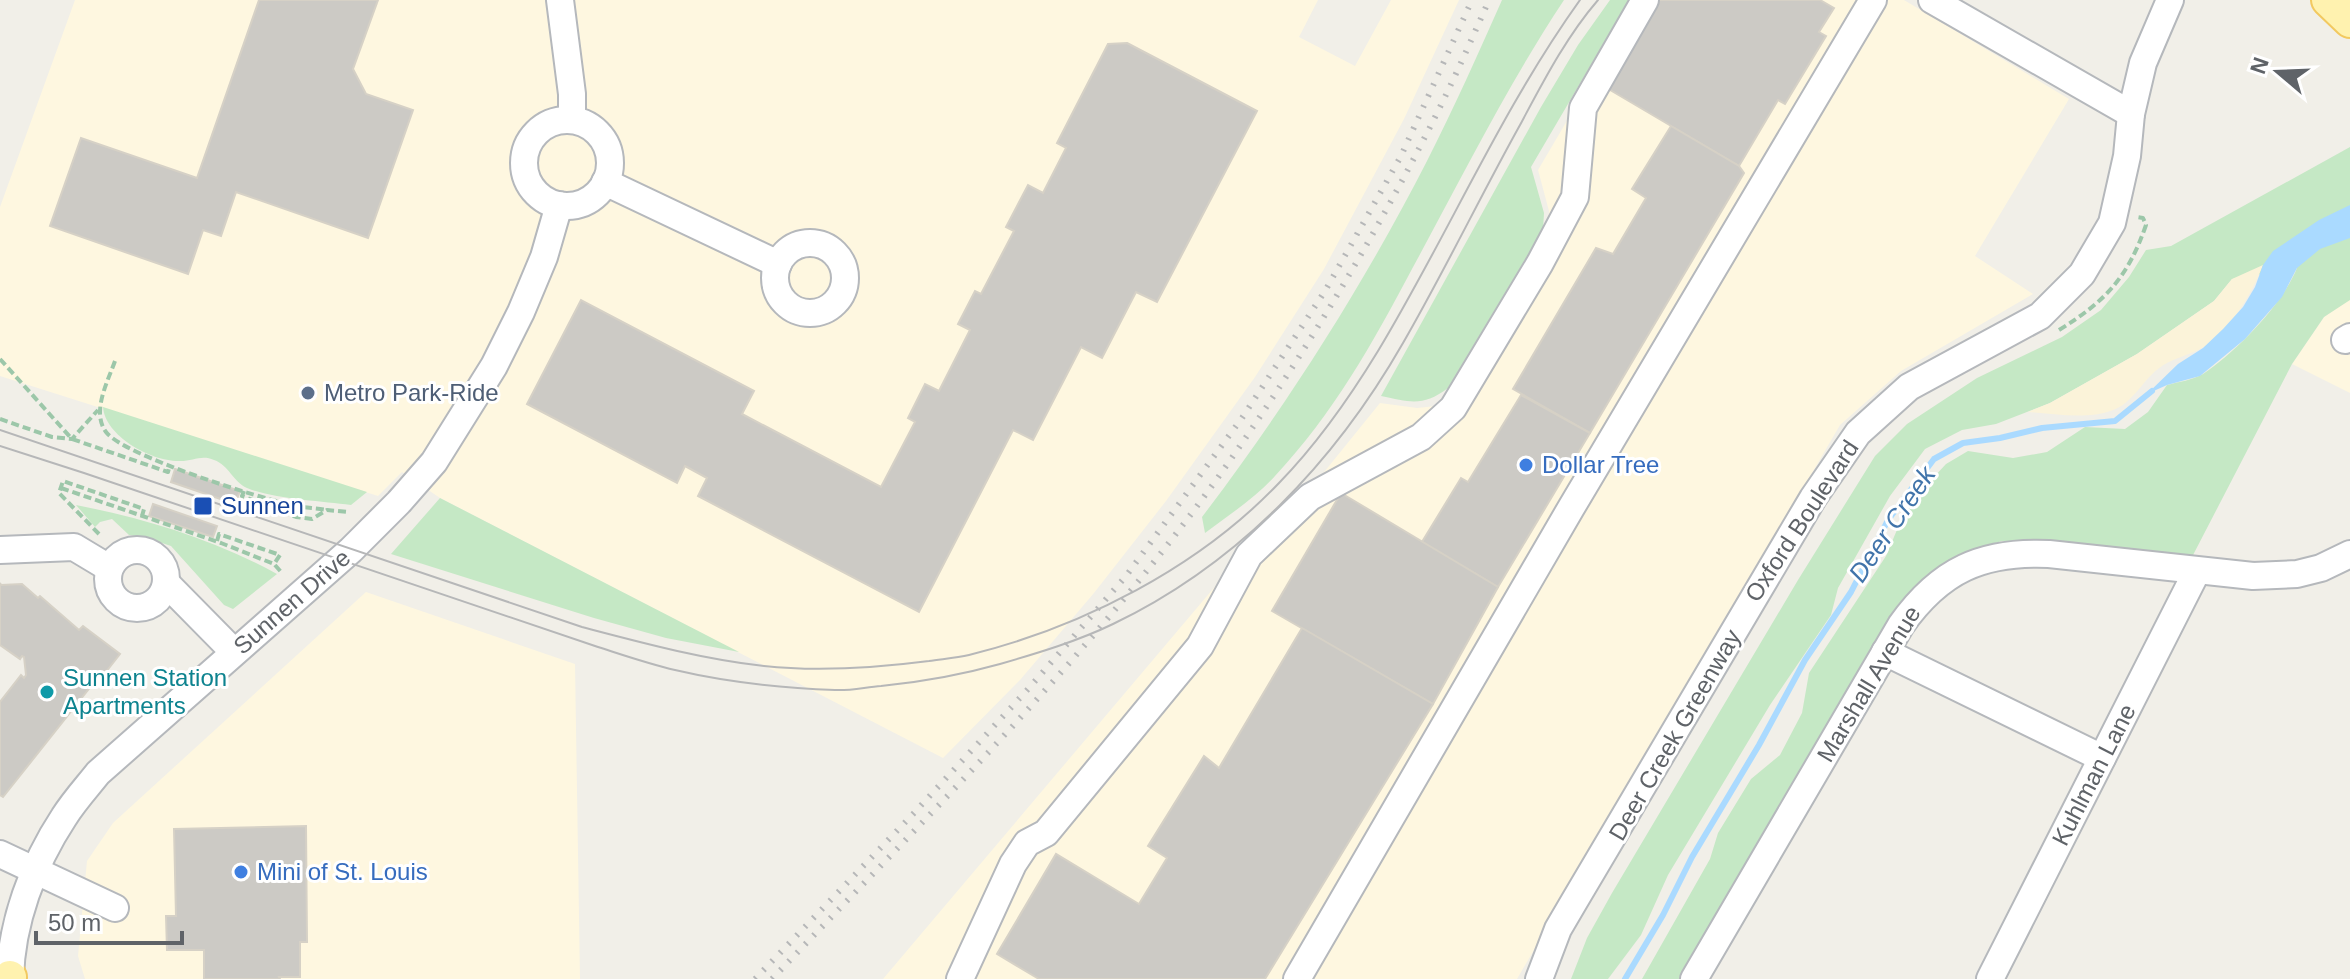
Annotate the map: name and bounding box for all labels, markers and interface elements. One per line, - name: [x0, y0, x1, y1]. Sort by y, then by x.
- north arrow: [2238, 32, 2318, 112]
- text: N: [2245, 54, 2274, 77]
- place label: Metro Park-Ride: [324, 379, 499, 406]
- marker: Metro Park-Ride: [299, 384, 317, 402]
- street label: Oxford Boulevard: [1739, 435, 1864, 606]
- place label: Dollar Tree: [1542, 451, 1659, 478]
- marker: Dollar Tree: [1517, 456, 1535, 474]
- water label: Deer Creek: [1842, 459, 1943, 587]
- place label: Sunnen: [221, 492, 304, 519]
- marker: Sunnen: [192, 495, 214, 517]
- street label: Sunnen Drive: [228, 544, 355, 660]
- street label: Marshall Avenue: [1811, 601, 1926, 767]
- street label: Deer Creek Greenway: [1603, 625, 1746, 845]
- place label: Sunnen Station Apartments: [63, 664, 227, 719]
- marker: Sunnen Station Apartments: [38, 683, 56, 701]
- street label: Kuhlman Lane: [2046, 700, 2141, 850]
- place label: Mini of St. Louis: [257, 858, 428, 885]
- marker: Mini of St. Louis: [232, 863, 250, 881]
- scale bar: [36, 895, 182, 945]
- text: 50 m: [48, 909, 101, 936]

